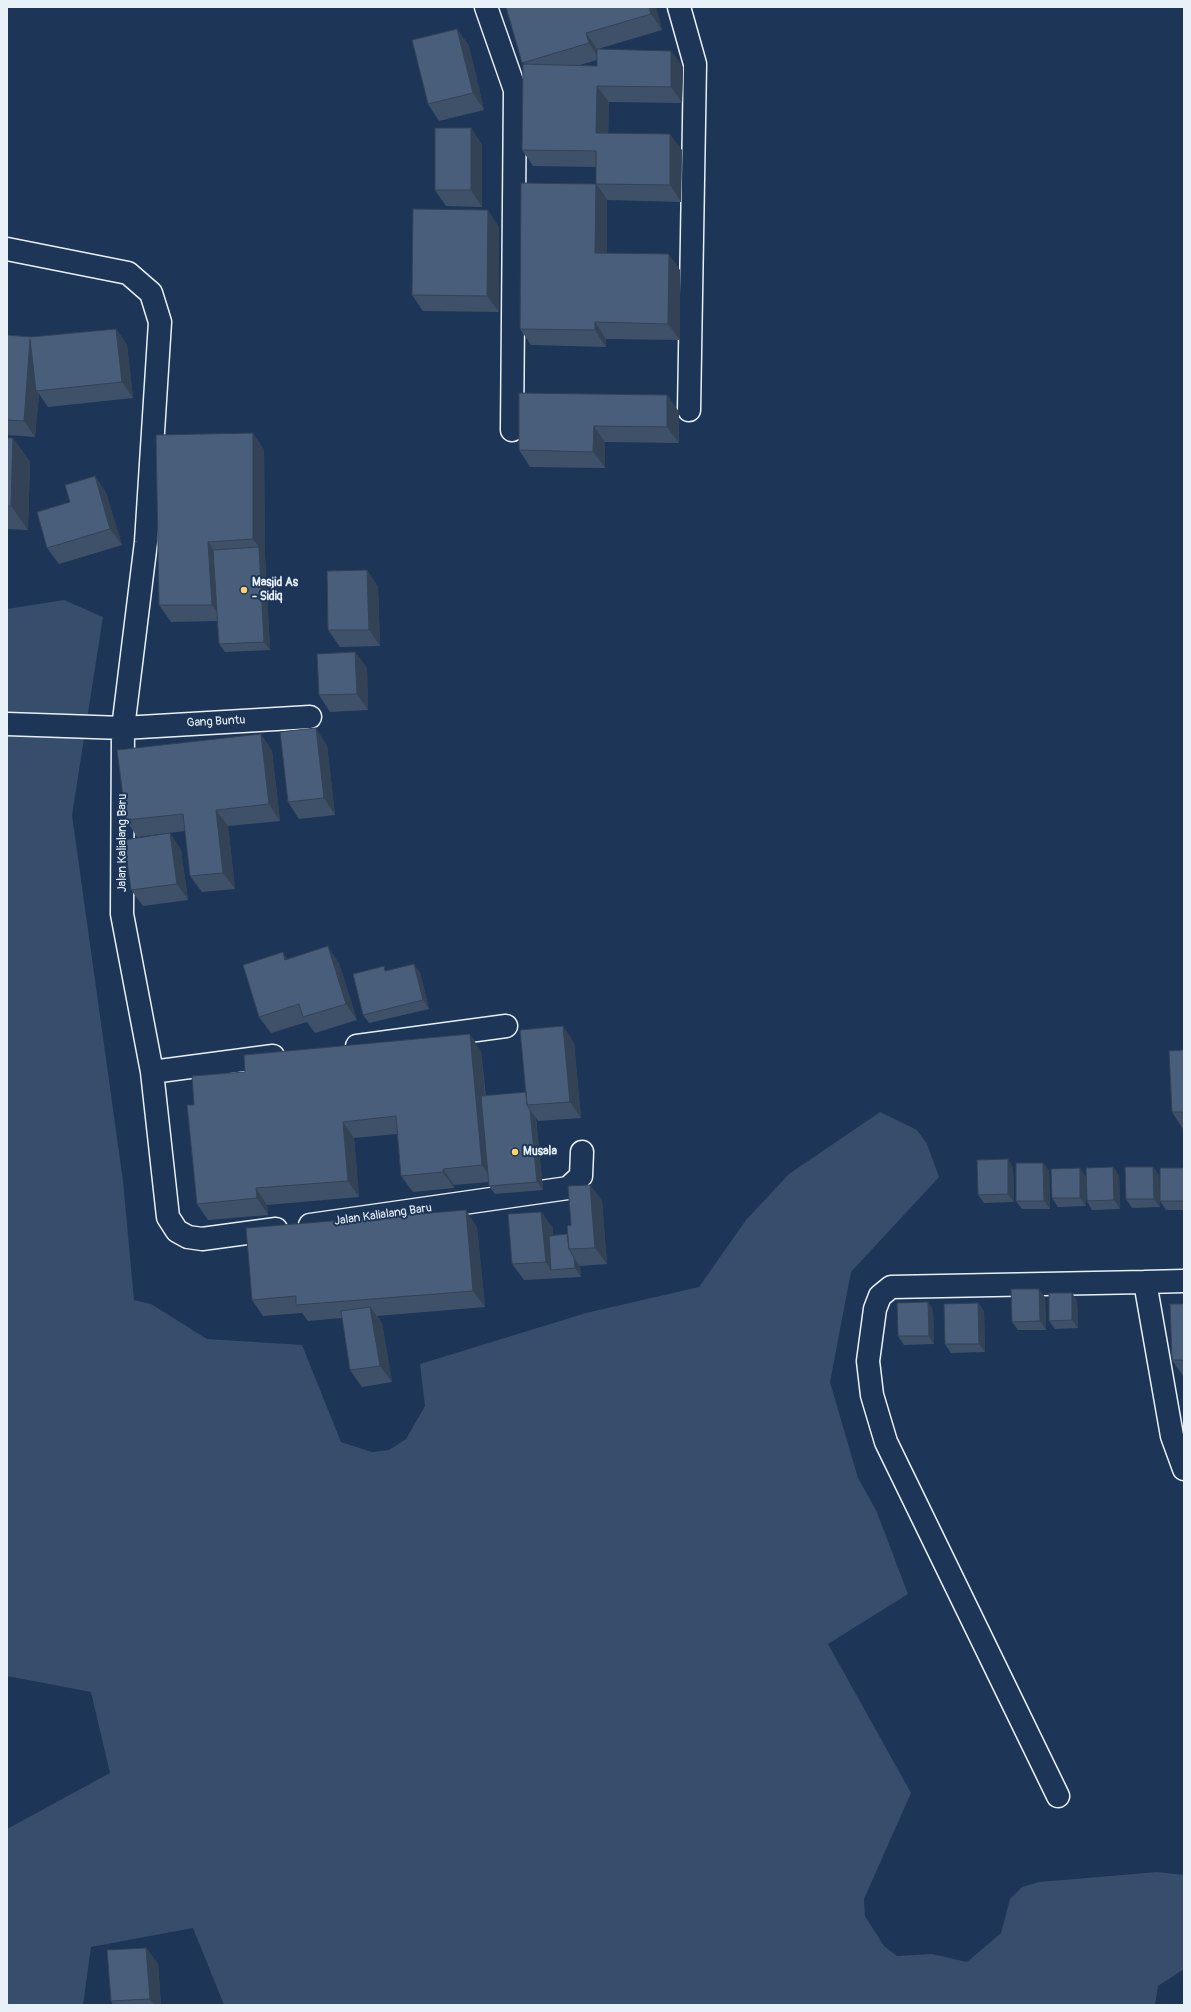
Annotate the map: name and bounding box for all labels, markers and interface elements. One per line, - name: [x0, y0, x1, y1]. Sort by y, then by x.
- place label: Masjid As - Sidiq: [252, 576, 298, 604]
- marker: Masjid As - Sidiq: [239, 585, 249, 595]
- street label: Gang Buntu: [186, 713, 246, 731]
- street label: Jalan Kalialang Baru: [116, 794, 130, 892]
- place label: Musala: [523, 1145, 557, 1159]
- marker: Musala: [510, 1147, 520, 1157]
- street label: Jalan Kalialang Baru: [333, 1201, 433, 1229]

